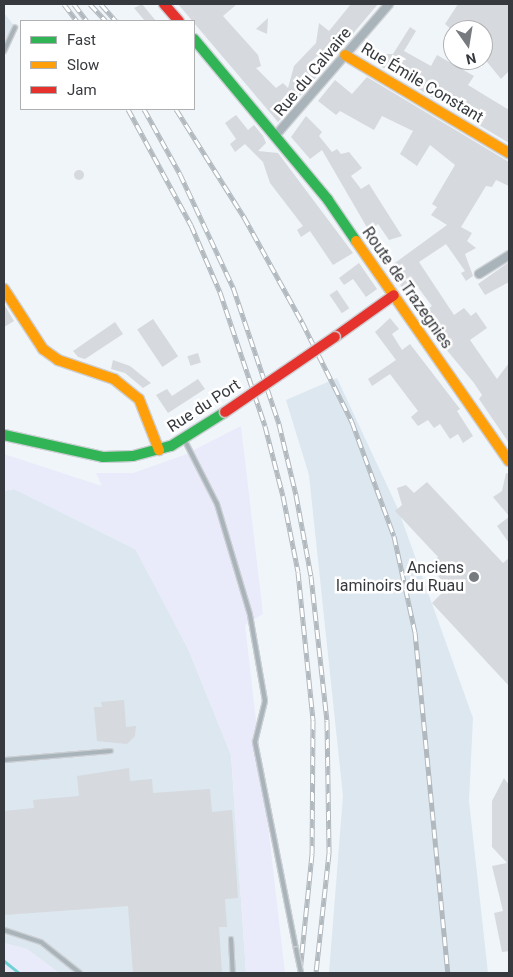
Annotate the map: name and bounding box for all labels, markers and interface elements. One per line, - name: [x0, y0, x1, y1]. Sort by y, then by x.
- legend: [20, 20, 195, 110]
- north arrow: [443, 20, 493, 70]
- street label: Rue du Calvaire: [270, 24, 356, 120]
- text: Fast: [67, 31, 96, 49]
- street label: Rue Émile Constant: [357, 39, 487, 127]
- text: N: [465, 50, 478, 68]
- text: Slow: [67, 56, 99, 74]
- text: Jam: [67, 81, 97, 99]
- street label: Route de Trazegnies: [358, 223, 456, 353]
- street label: Rue du Port: [164, 375, 244, 437]
- place label: Anciens laminoirs du Ruau: [336, 558, 464, 596]
- marker: Anciens laminoirs du Ruau: [468, 571, 480, 583]

